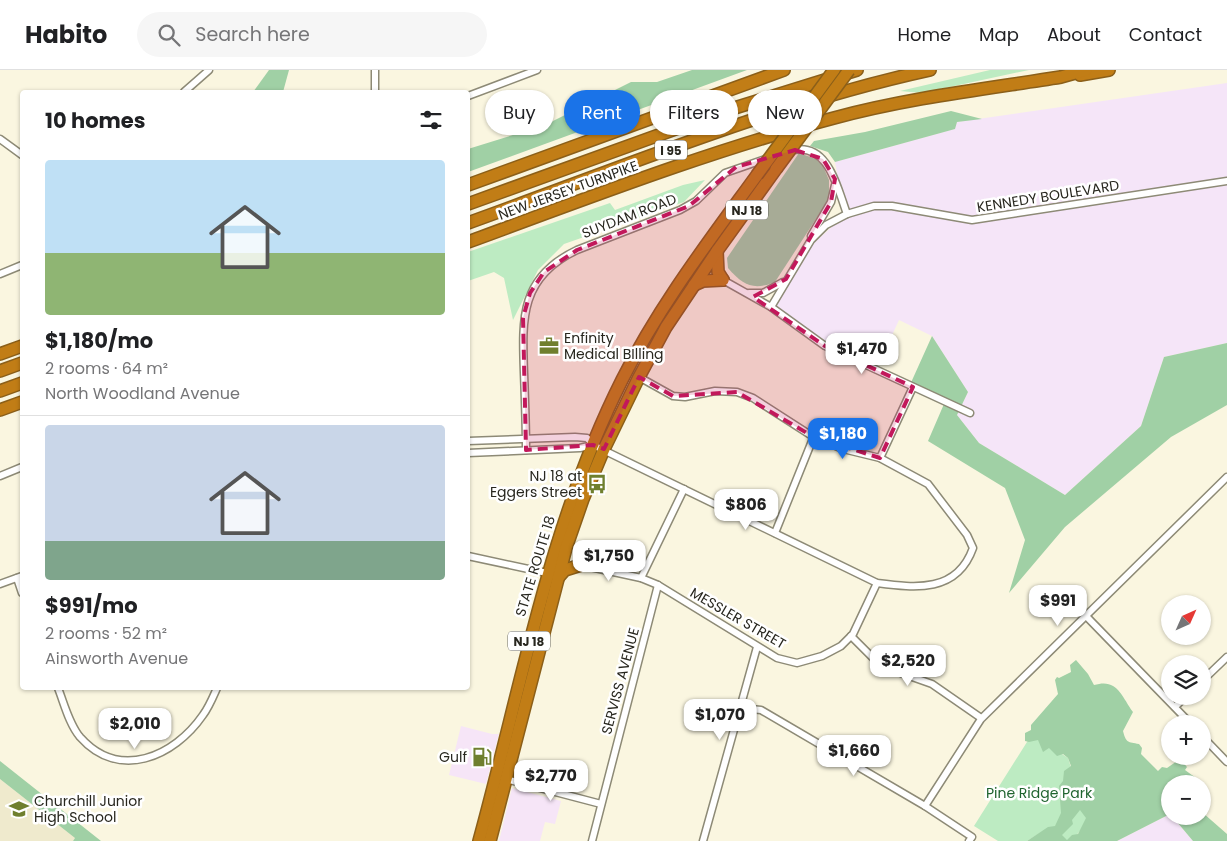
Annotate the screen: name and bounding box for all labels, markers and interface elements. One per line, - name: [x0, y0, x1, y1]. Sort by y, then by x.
- search box: [137, 12, 487, 57]
- text: Habito: [25, 18, 107, 51]
- icon: search: [155, 21, 183, 49]
- text: Search here: [195, 21, 310, 48]
- text: Home: [897, 22, 951, 47]
- text: Map: [979, 22, 1019, 47]
- text: About: [1047, 22, 1101, 47]
- text: Contact: [1129, 22, 1202, 47]
- chip: Buy: [485, 90, 554, 135]
- chip: Rent: [564, 90, 640, 135]
- chip: Filters: [650, 90, 738, 135]
- chip: New: [748, 90, 822, 135]
- text: 10 homes: [45, 106, 145, 135]
- icon: filters: [417, 106, 445, 134]
- road number: I 95: [655, 140, 687, 160]
- street label: NEW JERSEY TURNPIKE: [495, 155, 641, 225]
- street label: KENNEDY BOULEVARD: [975, 175, 1121, 217]
- street label: SUYDAM ROAD: [579, 189, 679, 243]
- icon: home: [200, 192, 290, 282]
- road number: NJ 18: [726, 200, 768, 220]
- text: $1,180/mo: [45, 326, 153, 355]
- place label: Enfinity Medical BIlling: [564, 328, 664, 364]
- pin: $1,470: [821, 332, 903, 375]
- office icon: Enfinity Medical BIlling: [538, 335, 560, 357]
- text: $1,470: [837, 337, 887, 360]
- text: 2 rooms · 64 m²: [45, 357, 168, 380]
- text: North Woodland Avenue: [45, 382, 240, 405]
- pin: $1,180: [802, 418, 884, 460]
- text: $1,180: [819, 422, 867, 445]
- icon: home: [200, 458, 290, 548]
- place label: NJ 18 at Eggers Street: [490, 466, 582, 502]
- bus stop icon: NJ 18 at Eggers Street: [586, 473, 608, 495]
- pin: $806: [716, 488, 776, 531]
- text: $806: [725, 493, 767, 516]
- street label: STATE ROUTE 18: [510, 513, 560, 619]
- pin: $1,750: [568, 540, 650, 582]
- text: $1,750: [584, 544, 634, 567]
- street label: MESSLER STREET: [686, 582, 790, 654]
- pin: $991: [1028, 584, 1088, 627]
- text: $991: [1040, 589, 1076, 612]
- text: $991/mo: [45, 591, 138, 620]
- north arrow: [1161, 595, 1211, 645]
- map controls: [1161, 595, 1211, 825]
- text: 2 rooms · 52 m²: [45, 622, 167, 645]
- street label: SERVISS AVENUE: [596, 625, 644, 737]
- road number: NJ 18: [508, 632, 550, 650]
- pin: $2,520: [867, 644, 949, 687]
- text: Ainsworth Avenue: [45, 647, 188, 670]
- text: $2,520: [881, 649, 935, 672]
- button: layers: [1161, 655, 1211, 705]
- pin: $1,070: [679, 698, 761, 741]
- text: $1,070: [695, 703, 745, 726]
- pin: $2,010: [94, 708, 176, 750]
- text: $2,010: [109, 712, 161, 735]
- button: +: [1161, 715, 1211, 765]
- pin: $1,660: [813, 734, 895, 777]
- text: $1,660: [828, 739, 880, 762]
- fuel station icon: Gulf: [471, 746, 493, 768]
- place label: Gulf: [439, 747, 467, 767]
- pin: $2,770: [510, 760, 592, 802]
- text: $2,770: [525, 764, 577, 787]
- button: −: [1161, 775, 1211, 825]
- park label: Pine Ridge Park: [986, 783, 1093, 803]
- place label: Churchill Junior High School: [34, 791, 142, 827]
- school or university icon: Churchill Junior High School: [8, 798, 30, 820]

